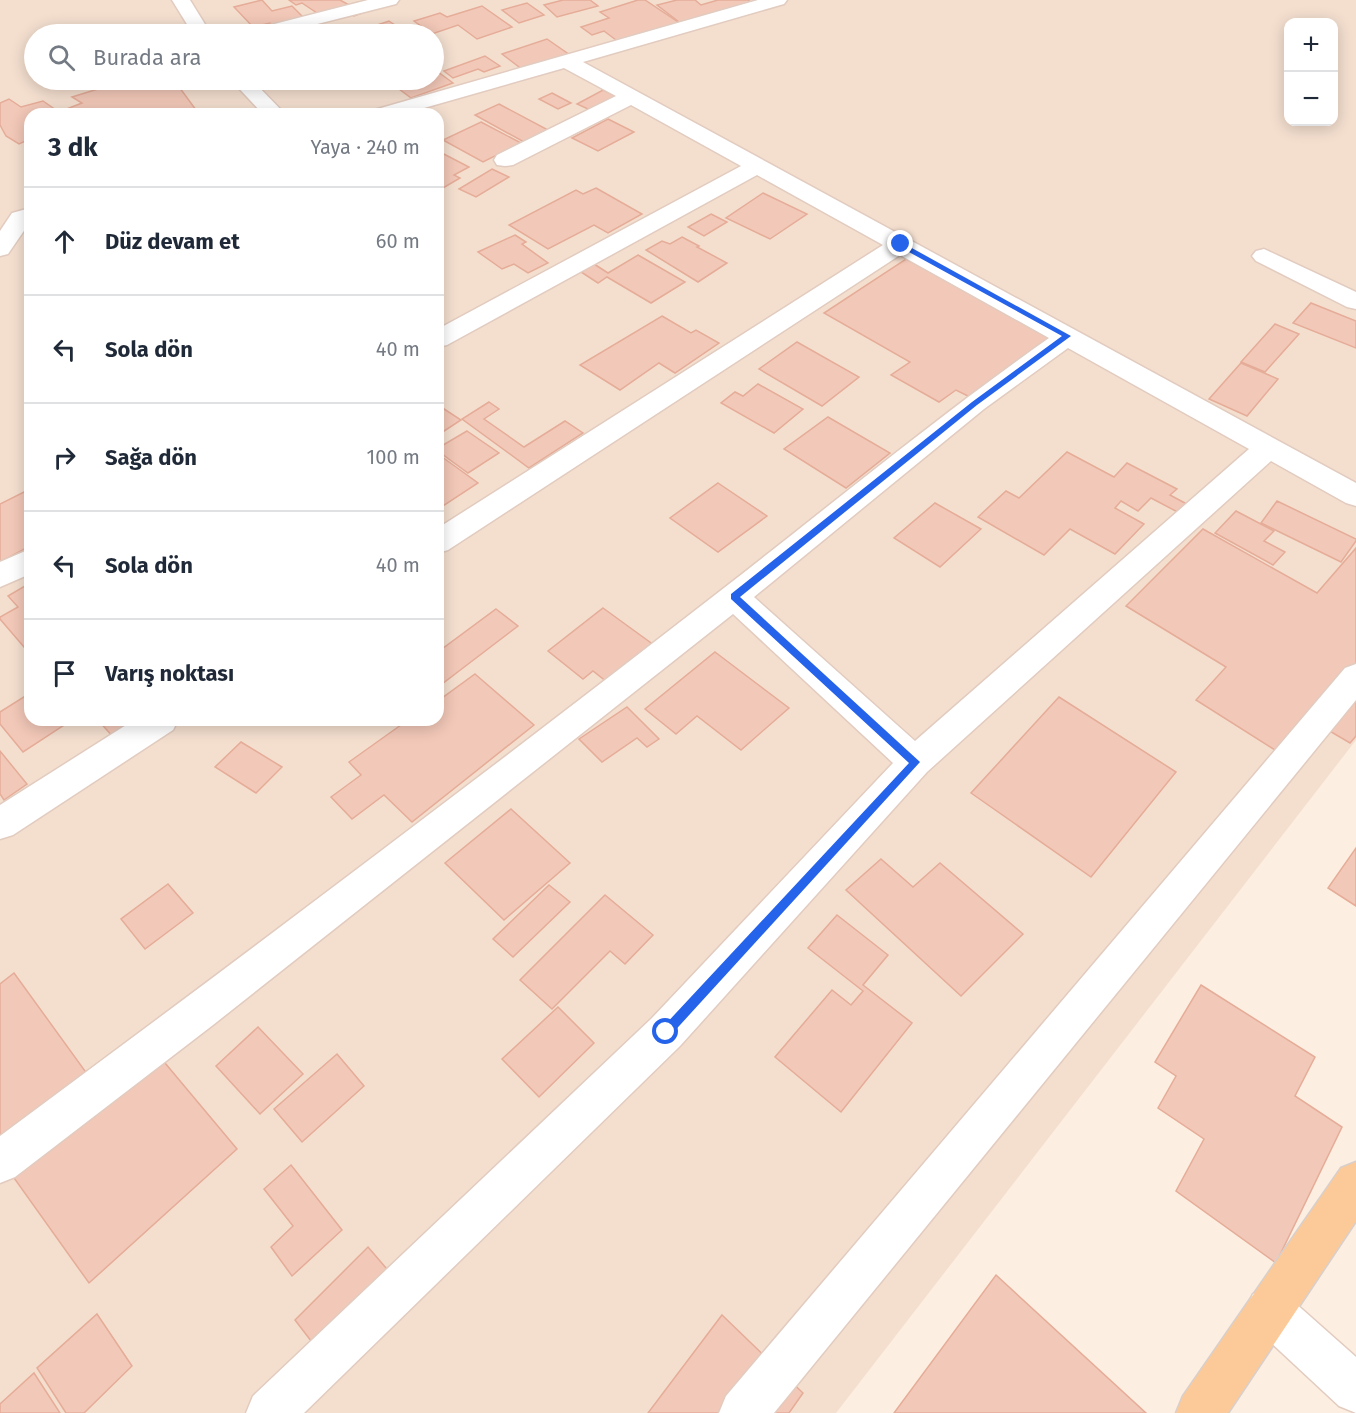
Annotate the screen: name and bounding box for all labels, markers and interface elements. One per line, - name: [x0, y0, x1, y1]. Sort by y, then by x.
- map controls: [1284, 18, 1338, 126]
- button: +: [1284, 18, 1338, 72]
- search box: [24, 24, 444, 90]
- icon: search: [45, 41, 78, 74]
- text: Burada ara: [93, 44, 201, 71]
- button: −: [1284, 72, 1338, 126]
- text: 3 dk: [48, 132, 98, 163]
- text: Yaya · 240 m: [311, 135, 420, 159]
- icon: ahead: [48, 225, 81, 258]
- text: Düz devam et: [105, 228, 240, 255]
- text: 60 m: [376, 229, 420, 253]
- route end: [887, 230, 913, 256]
- icon: left: [48, 333, 81, 366]
- text: Sola dön: [105, 336, 193, 363]
- text: 40 m: [376, 337, 420, 361]
- icon: right: [48, 441, 81, 474]
- text: Sağa dön: [105, 444, 197, 471]
- text: 100 m: [367, 445, 420, 469]
- icon: left: [48, 549, 81, 582]
- text: Sola dön: [105, 552, 193, 579]
- text: 40 m: [376, 553, 420, 577]
- icon: arrive: [48, 657, 81, 690]
- text: Varış noktası: [105, 660, 234, 687]
- route start: [652, 1018, 678, 1044]

